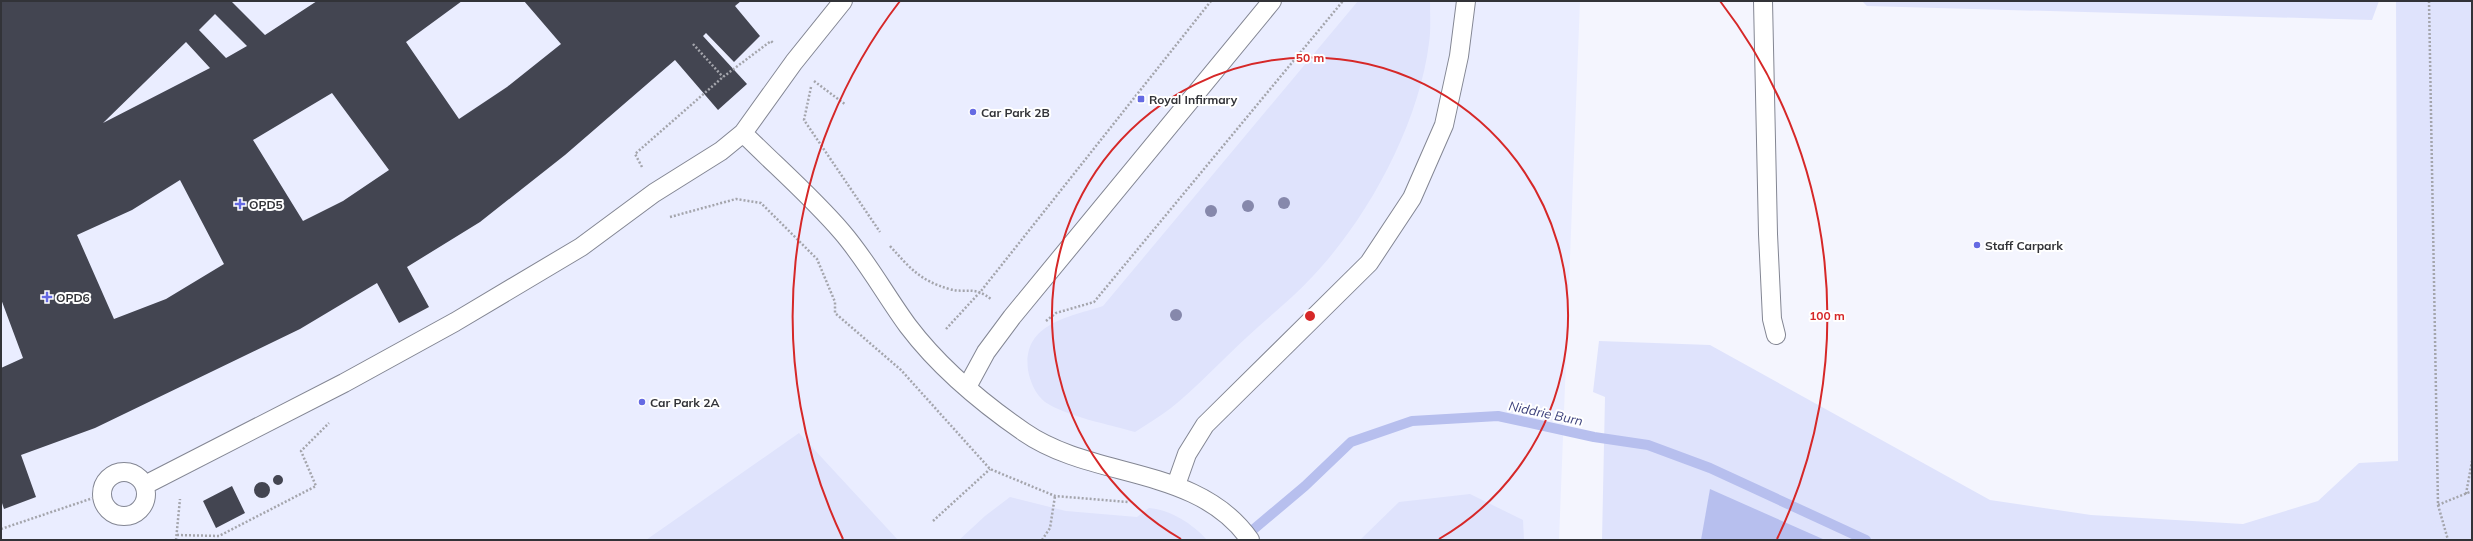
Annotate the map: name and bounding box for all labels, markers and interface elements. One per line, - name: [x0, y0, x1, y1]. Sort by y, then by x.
- text: 50 m: [1296, 50, 1324, 65]
- place label: Royal Infirmary: [1149, 92, 1238, 107]
- marker: Royal Infirmary: [1136, 94, 1146, 104]
- place label: Car Park 2B: [981, 105, 1050, 120]
- marker: Car Park 2B: [968, 107, 978, 117]
- place label: OPD5: [249, 197, 283, 212]
- marker: OPD5: [234, 198, 246, 210]
- place label: Staff Carpark: [1985, 238, 2063, 253]
- marker: Staff Carpark: [1972, 240, 1982, 250]
- place label: OPD6: [56, 290, 90, 305]
- marker: OPD6: [41, 291, 53, 303]
- text: 100 m: [1809, 308, 1845, 323]
- centre of rings: [1303, 309, 1317, 323]
- place label: Car Park 2A: [650, 395, 719, 410]
- marker: Car Park 2A: [637, 397, 647, 407]
- water label: Niddrie Burn: [1507, 397, 1585, 429]

